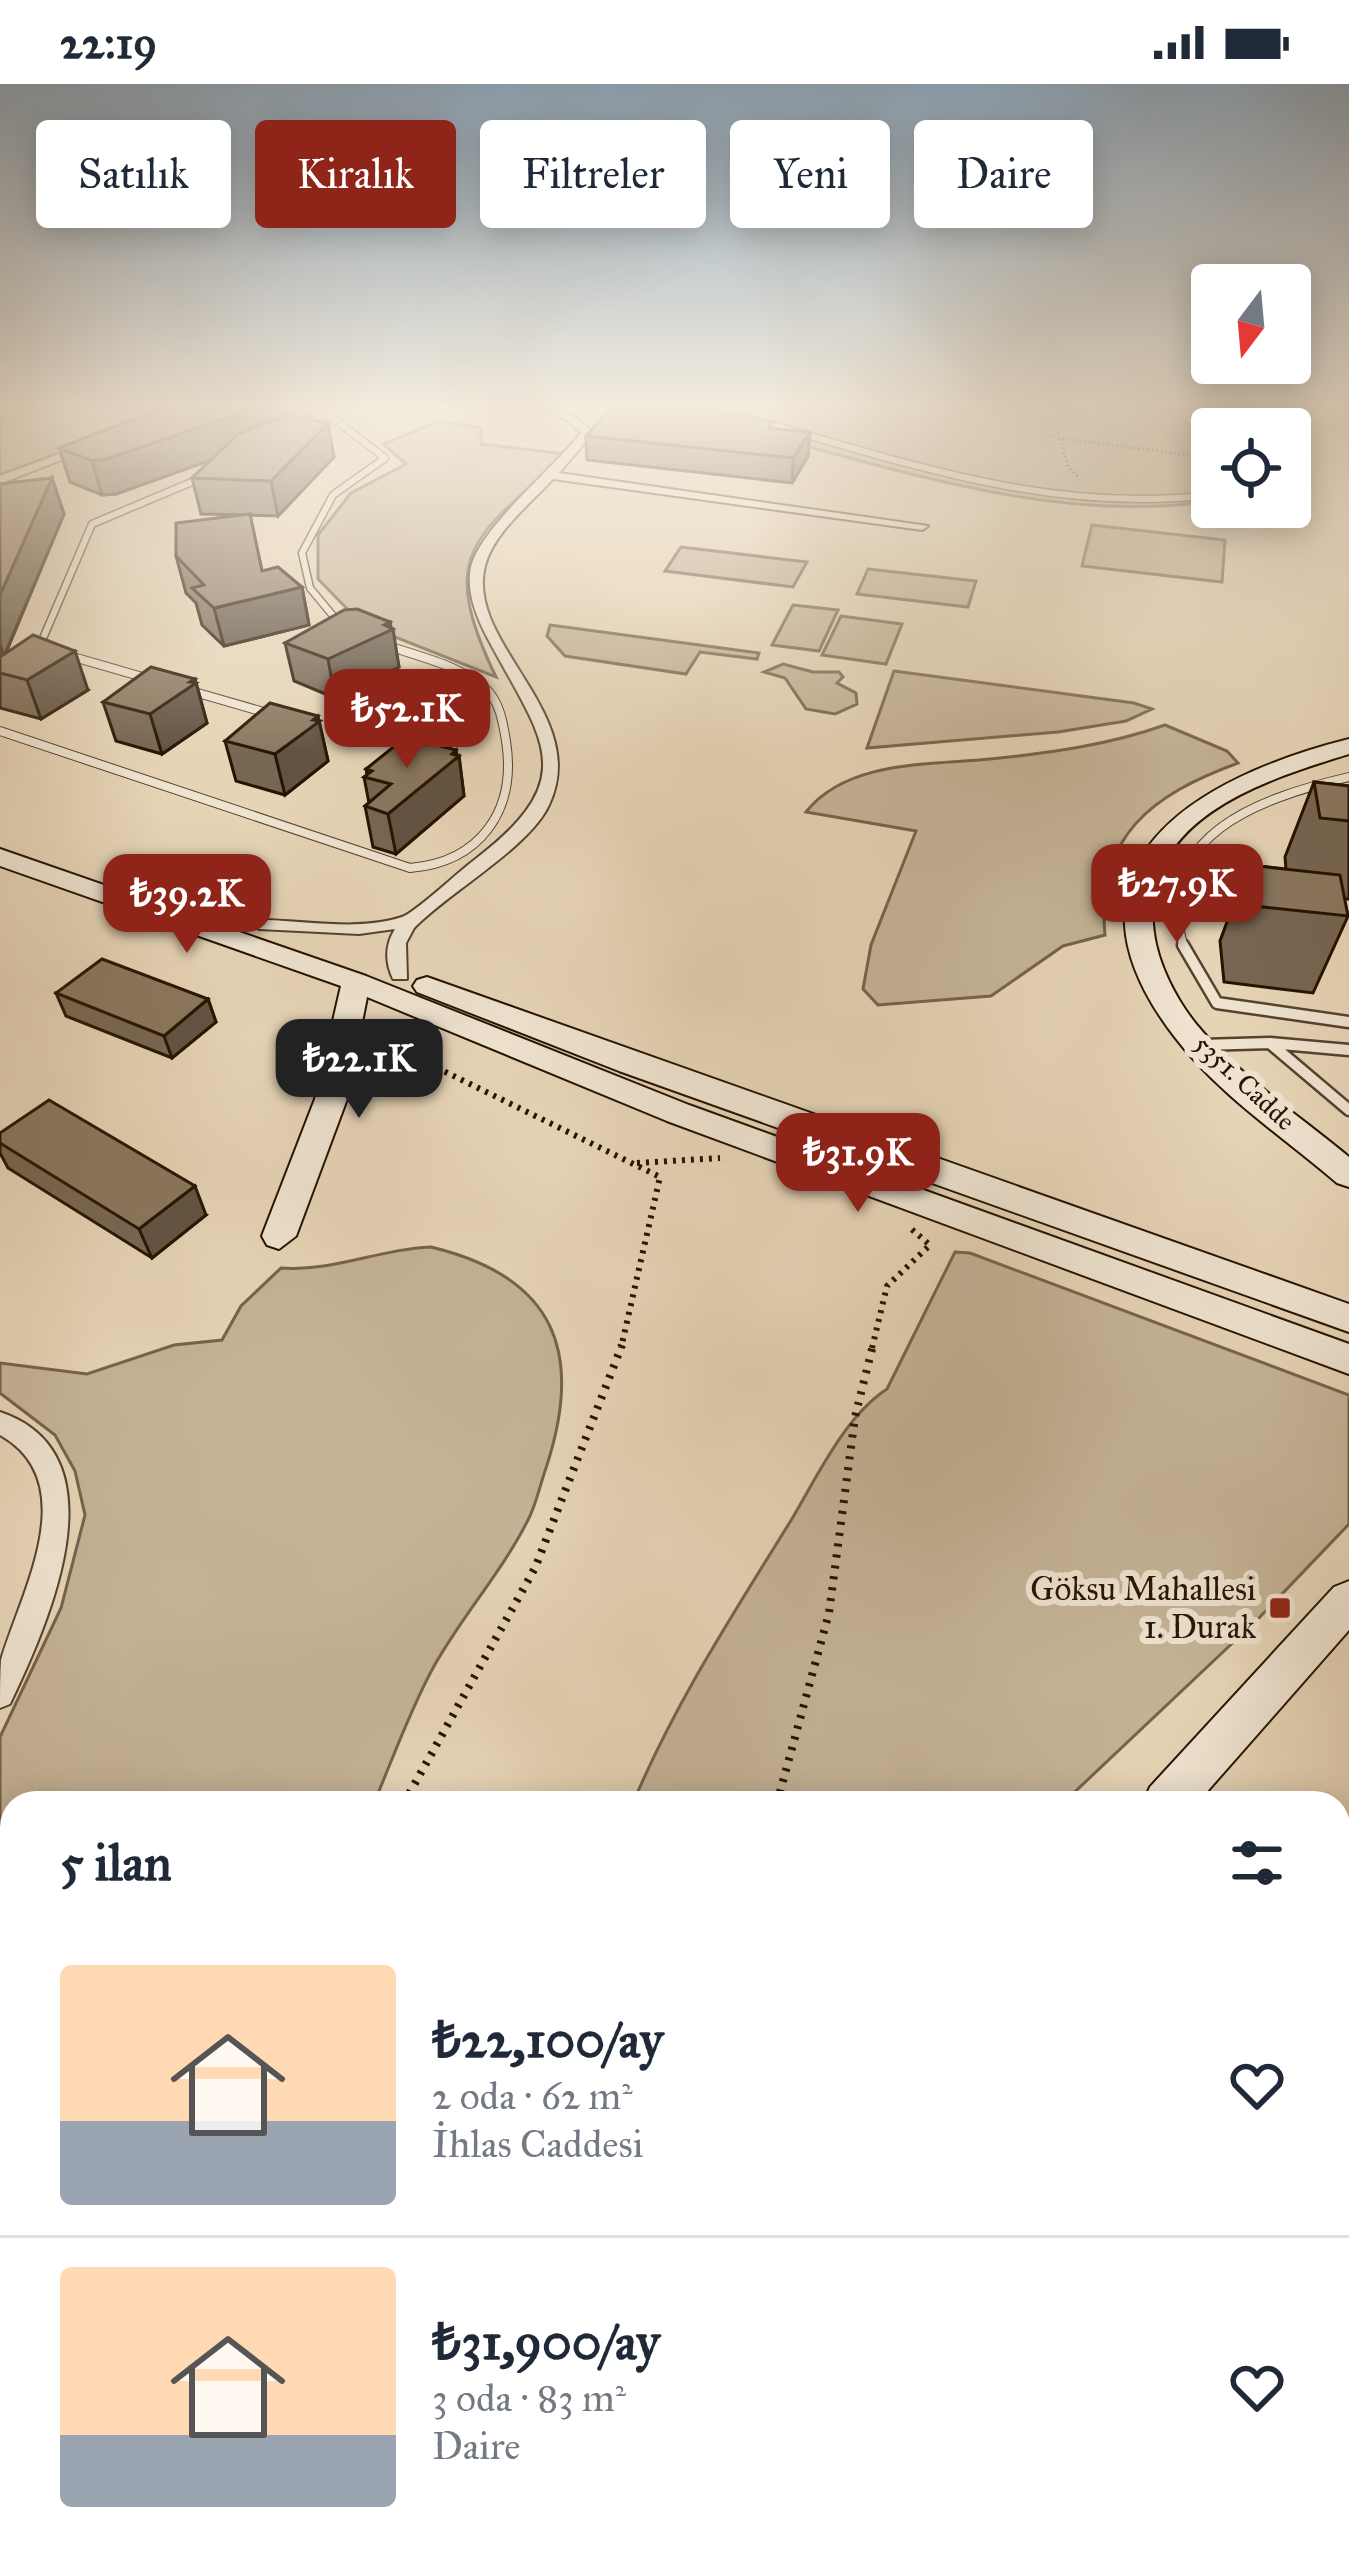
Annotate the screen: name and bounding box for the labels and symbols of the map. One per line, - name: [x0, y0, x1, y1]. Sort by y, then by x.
- north arrow: [1191, 264, 1311, 384]
- pin: ₺52.1K: [309, 669, 505, 771]
- pin: ₺27.9K: [1079, 844, 1275, 946]
- pin: ₺39.2K: [89, 854, 285, 956]
- pin: ₺22.1K: [261, 1019, 457, 1121]
- street label: 5351. Cadde: [1188, 1027, 1302, 1137]
- pin: ₺31.9K: [760, 1113, 956, 1215]
- place label: Göksu Mahallesi 1. Durak: [1030, 1569, 1257, 1647]
- marker: Göksu Mahallesi 1. Durak: [1267, 1595, 1293, 1621]

